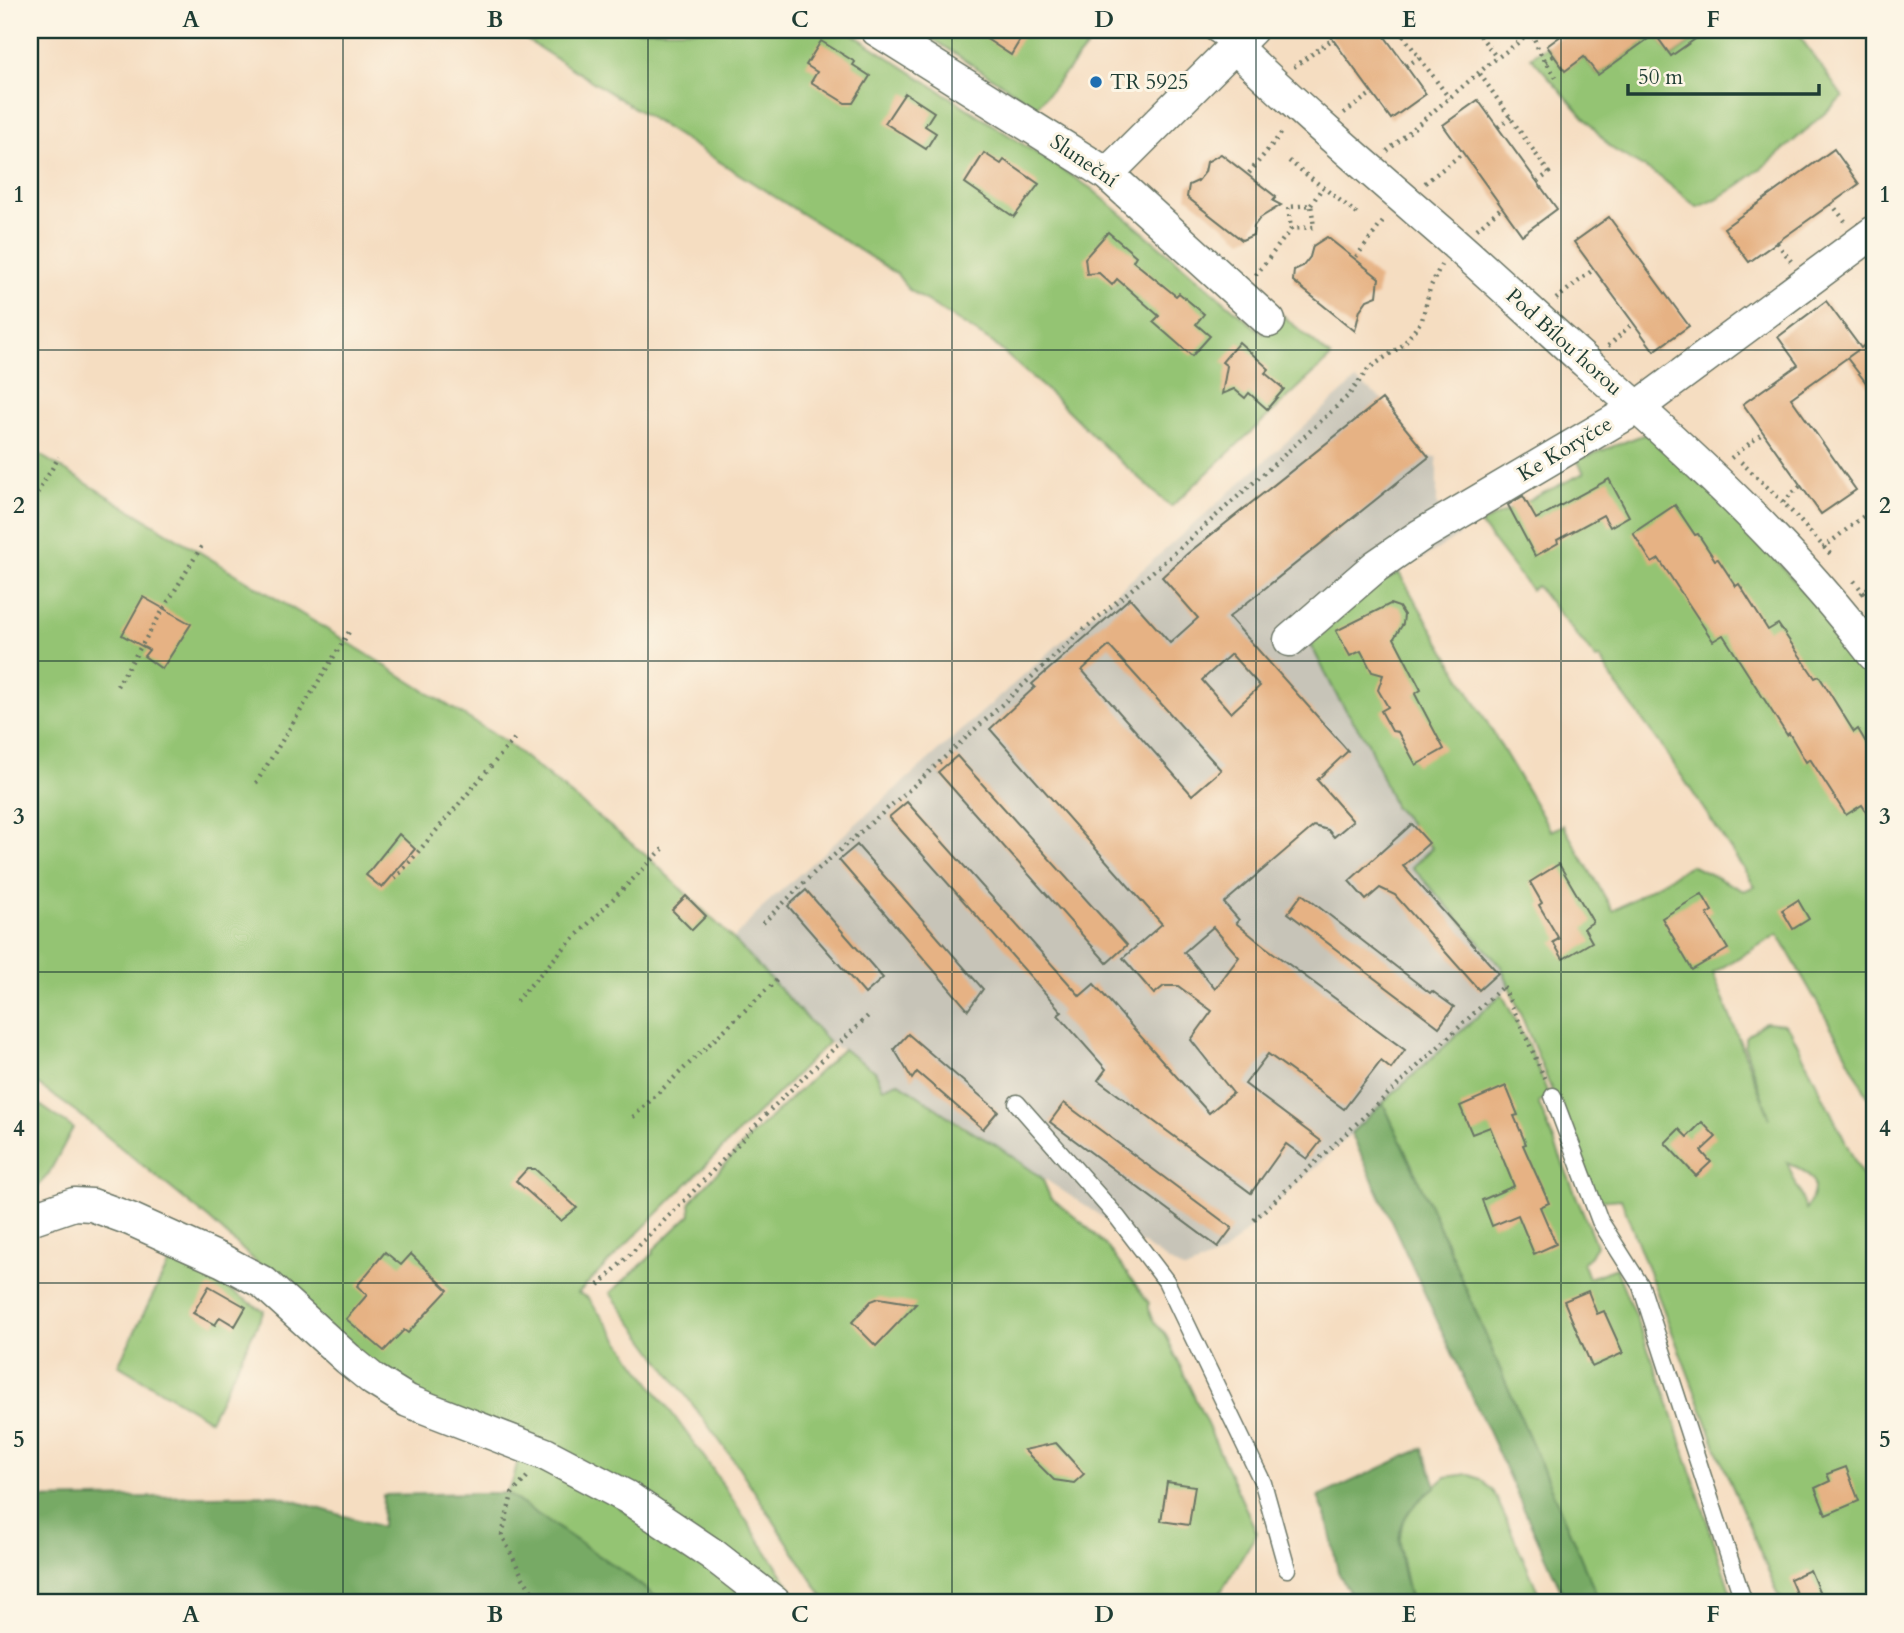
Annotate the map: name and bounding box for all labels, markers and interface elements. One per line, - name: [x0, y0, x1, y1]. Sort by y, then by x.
- text: A: [182, 4, 200, 35]
- text: B: [487, 4, 503, 35]
- text: C: [791, 4, 809, 35]
- text: D: [1094, 4, 1114, 35]
- text: E: [1402, 4, 1416, 35]
- text: F: [1706, 4, 1720, 35]
- scale bar: [1628, 52, 1818, 96]
- text: 50 m: [1638, 63, 1683, 92]
- place label: TR 5925: [1110, 68, 1189, 97]
- marker: TR 5925: [1088, 74, 1104, 90]
- street label: Sluneční: [1044, 128, 1124, 194]
- text: 1: [13, 179, 25, 210]
- text: 1: [1879, 179, 1891, 210]
- street label: Pod Bílou horou: [1499, 282, 1629, 402]
- street label: Ke Koryčce: [1512, 409, 1618, 489]
- text: 2: [13, 490, 25, 521]
- text: 2: [1879, 490, 1891, 521]
- text: 3: [13, 801, 25, 832]
- text: 3: [1879, 801, 1891, 832]
- text: 4: [13, 1113, 25, 1144]
- text: 4: [1879, 1113, 1891, 1144]
- text: 5: [13, 1424, 25, 1455]
- text: 5: [1879, 1424, 1891, 1455]
- text: A: [182, 1599, 200, 1630]
- text: B: [487, 1599, 503, 1630]
- text: C: [791, 1599, 809, 1630]
- text: D: [1094, 1599, 1114, 1630]
- text: E: [1402, 1599, 1416, 1630]
- text: F: [1706, 1599, 1720, 1630]

